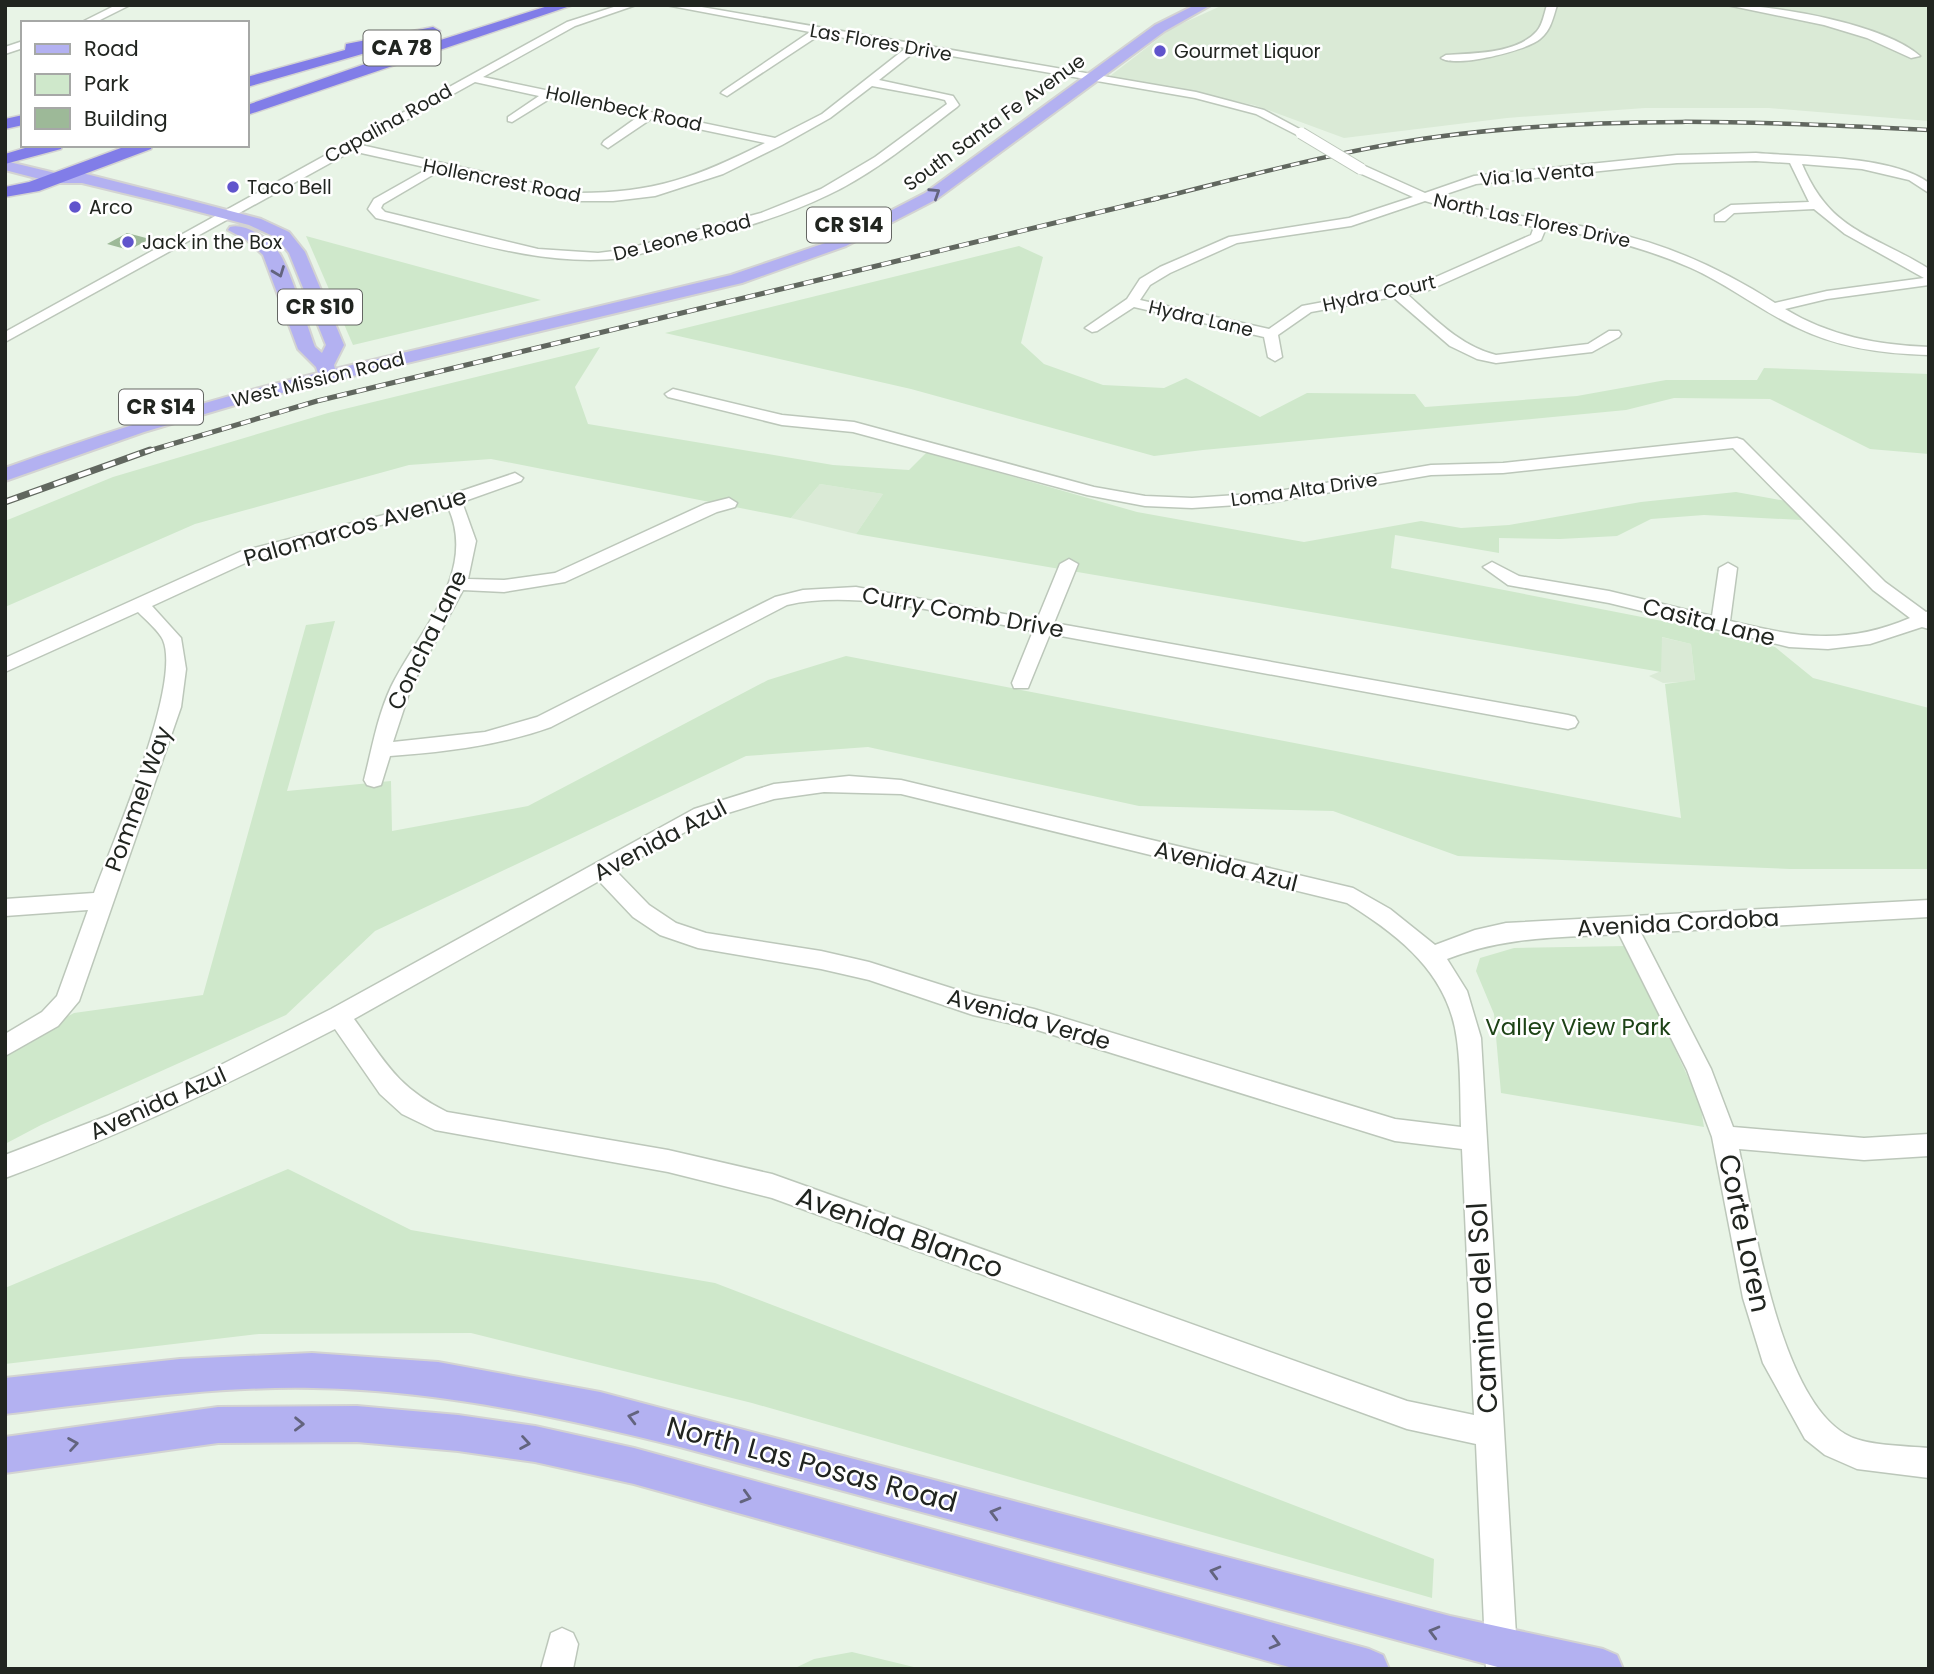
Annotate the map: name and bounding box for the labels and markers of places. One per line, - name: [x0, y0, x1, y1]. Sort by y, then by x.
- place label: Gourmet Liquor: [1174, 38, 1321, 65]
- marker: Gourmet Liquor: [1152, 43, 1168, 59]
- place label: Taco Bell: [247, 174, 332, 201]
- marker: Taco Bell: [225, 179, 241, 195]
- place label: Arco: [89, 194, 133, 221]
- marker: Arco: [67, 199, 83, 215]
- place label: Jack in the Box: [142, 229, 282, 256]
- marker: Jack in the Box: [120, 234, 136, 250]

